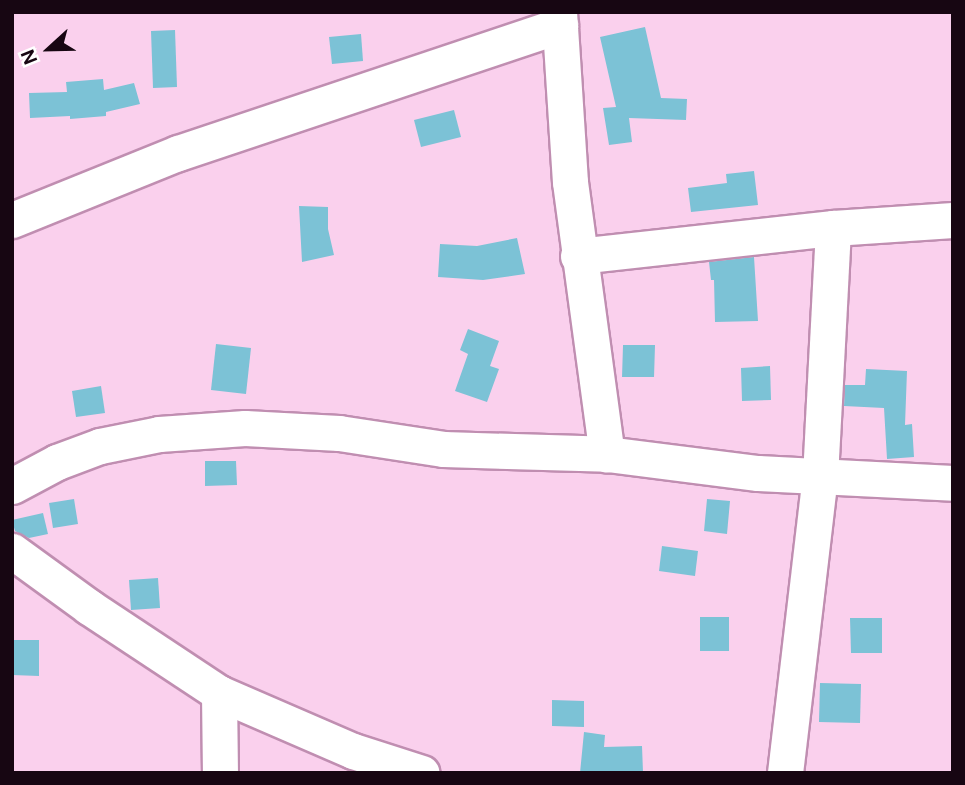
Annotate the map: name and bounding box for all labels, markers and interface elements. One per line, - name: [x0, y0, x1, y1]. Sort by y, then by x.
- north arrow: [14, 14, 84, 84]
- text: N: [15, 46, 43, 68]

